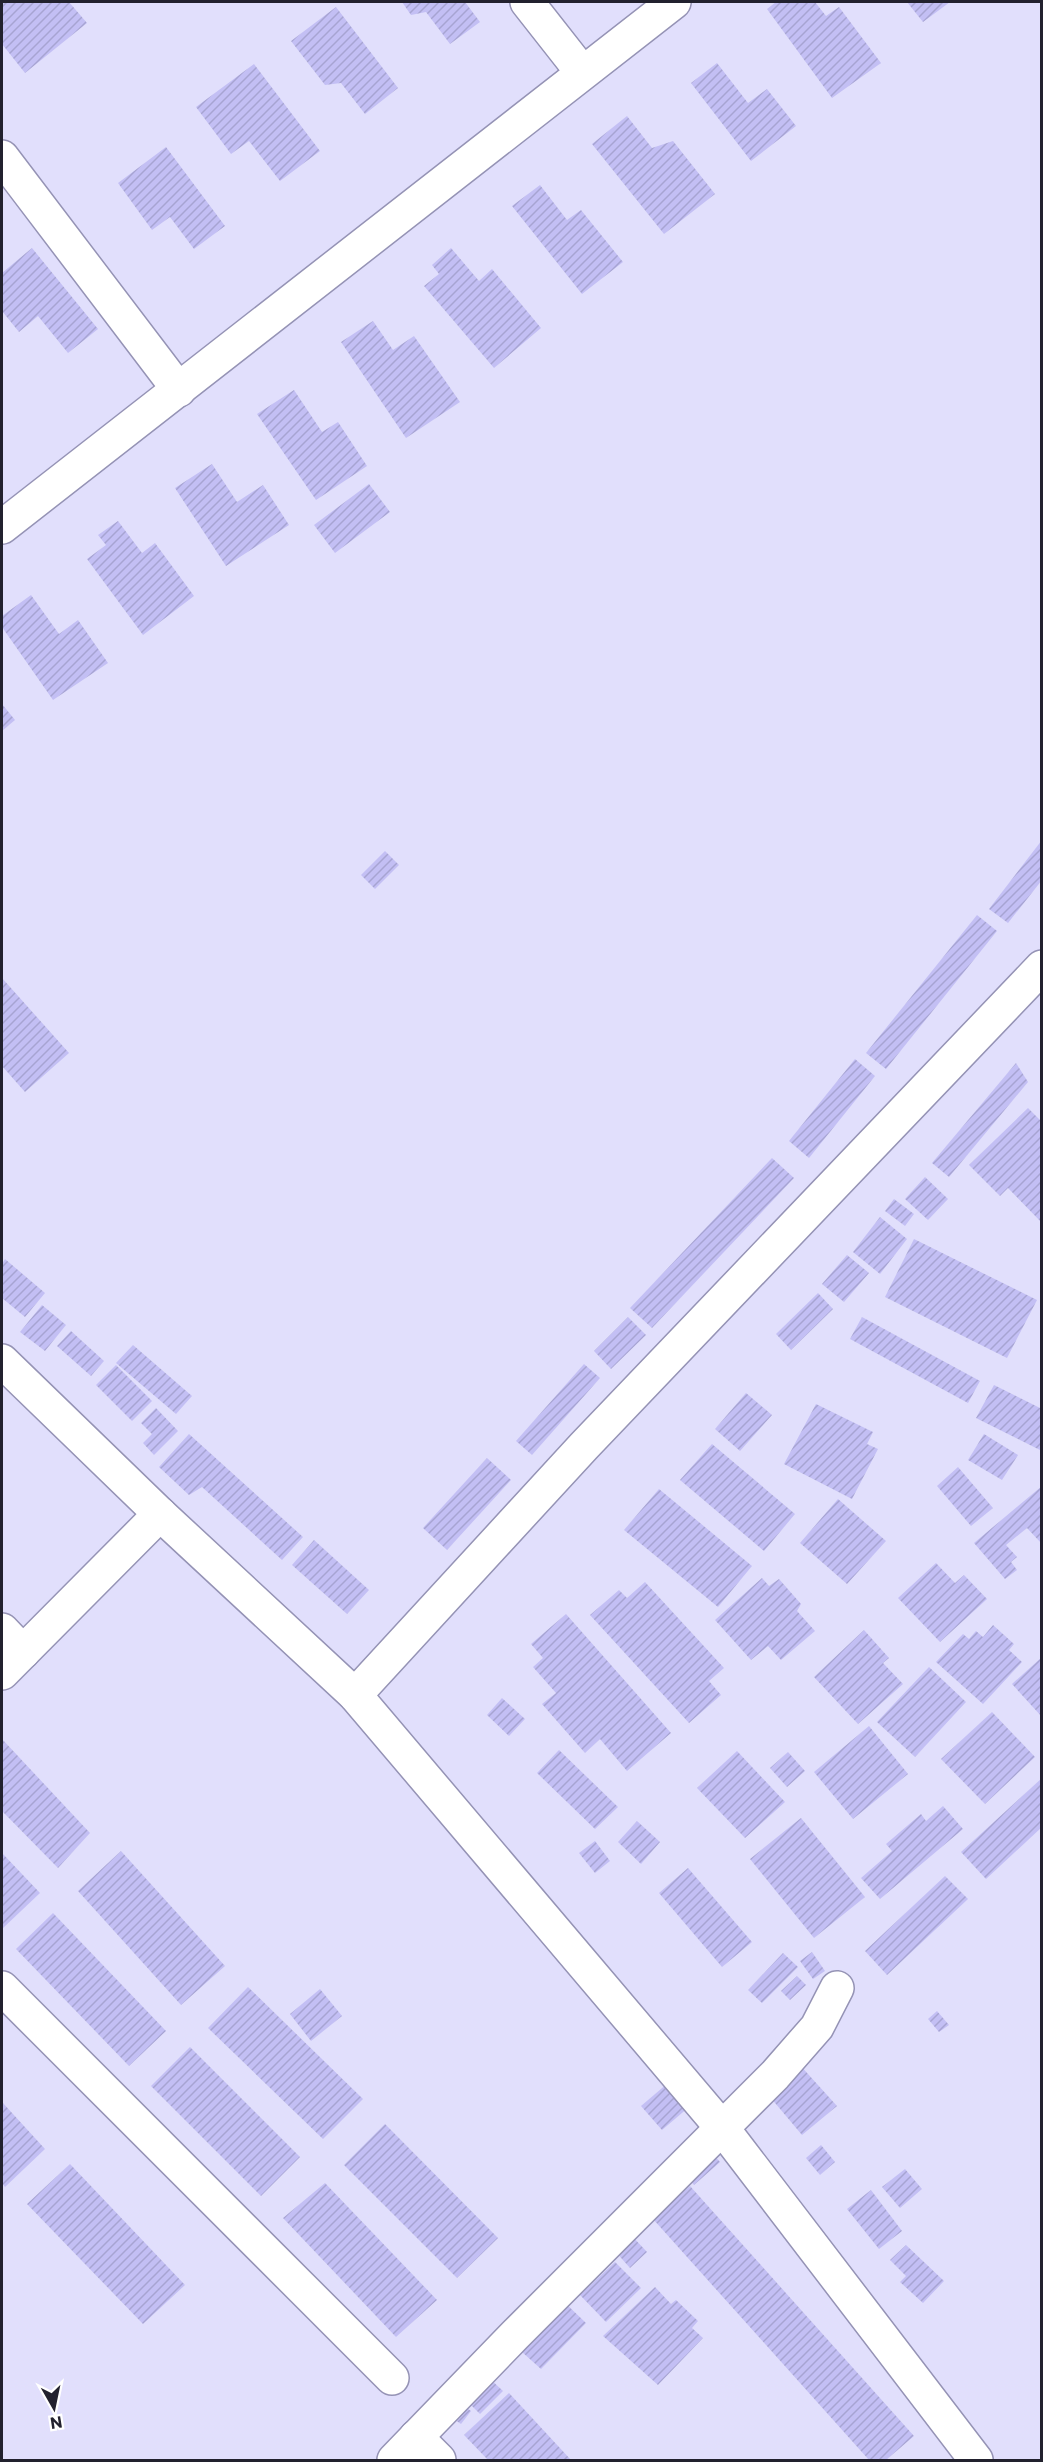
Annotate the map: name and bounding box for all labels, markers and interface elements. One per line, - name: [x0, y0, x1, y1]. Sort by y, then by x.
- north arrow: [24, 2378, 84, 2438]
- text: N: [49, 2413, 64, 2434]

